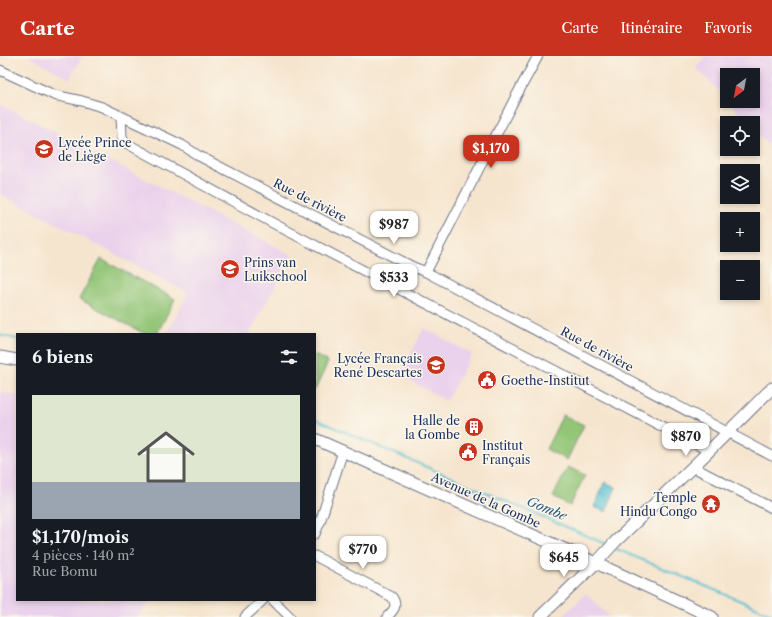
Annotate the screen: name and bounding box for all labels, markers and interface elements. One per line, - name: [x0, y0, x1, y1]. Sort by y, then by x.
- text: Carte: [20, 17, 75, 40]
- text: Carte: [562, 19, 598, 37]
- text: Itinéraire: [620, 19, 682, 37]
- text: Favoris: [704, 19, 752, 37]
- north arrow: [720, 68, 760, 108]
- map controls: [720, 68, 760, 300]
- button: locate: [720, 116, 760, 156]
- place label: Lycée Prince de Liège: [58, 135, 132, 164]
- pin: $1,170: [458, 135, 524, 169]
- school or university icon: Lycée Prince de Liège: [33, 138, 55, 160]
- text: $1,170: [472, 140, 510, 156]
- button: layers: [720, 164, 760, 204]
- street label: Rue de rivière: [271, 175, 349, 225]
- pin: $987: [370, 211, 418, 245]
- button: +: [720, 212, 760, 252]
- text: $987: [379, 216, 409, 232]
- place label: Prins van Luikschool: [244, 255, 308, 284]
- school or university icon: Prins van Luikschool: [219, 258, 241, 280]
- button: −: [720, 260, 760, 300]
- pin: $533: [370, 264, 418, 298]
- text: $533: [379, 269, 409, 285]
- street label: Rue de rivière: [558, 324, 636, 375]
- icon: filters: [278, 346, 300, 368]
- text: 6 biens: [32, 347, 93, 367]
- place label: Lycée Français René Descartes: [334, 351, 422, 380]
- school or university icon: Lycée Français René Descartes: [425, 354, 447, 376]
- public building icon: Goethe-Institut: [476, 369, 498, 391]
- place label: Goethe-Institut: [501, 373, 590, 388]
- place label: Halle de la Gombe: [405, 413, 460, 442]
- building icon: Halle de la Gombe: [463, 416, 485, 438]
- icon: home: [130, 421, 202, 493]
- pin: $870: [662, 423, 710, 457]
- text: $870: [671, 428, 701, 444]
- place label: Institut Français: [482, 438, 530, 467]
- public building icon: Institut Français: [457, 441, 479, 463]
- street label: Avenue de la Gombe: [428, 469, 543, 531]
- place label: Temple Hindu Congo: [620, 490, 697, 519]
- water label: Gombe: [525, 492, 570, 524]
- temple icon: Temple Hindu Congo: [700, 493, 722, 515]
- text: $1,170/mois: [32, 527, 129, 547]
- pin: $770: [339, 536, 387, 570]
- text: $770: [348, 541, 378, 557]
- pin: $645: [540, 544, 588, 578]
- text: 4 pièces · 140 m²: [32, 547, 135, 563]
- text: $645: [549, 549, 579, 565]
- text: Rue Bomu: [32, 563, 97, 579]

